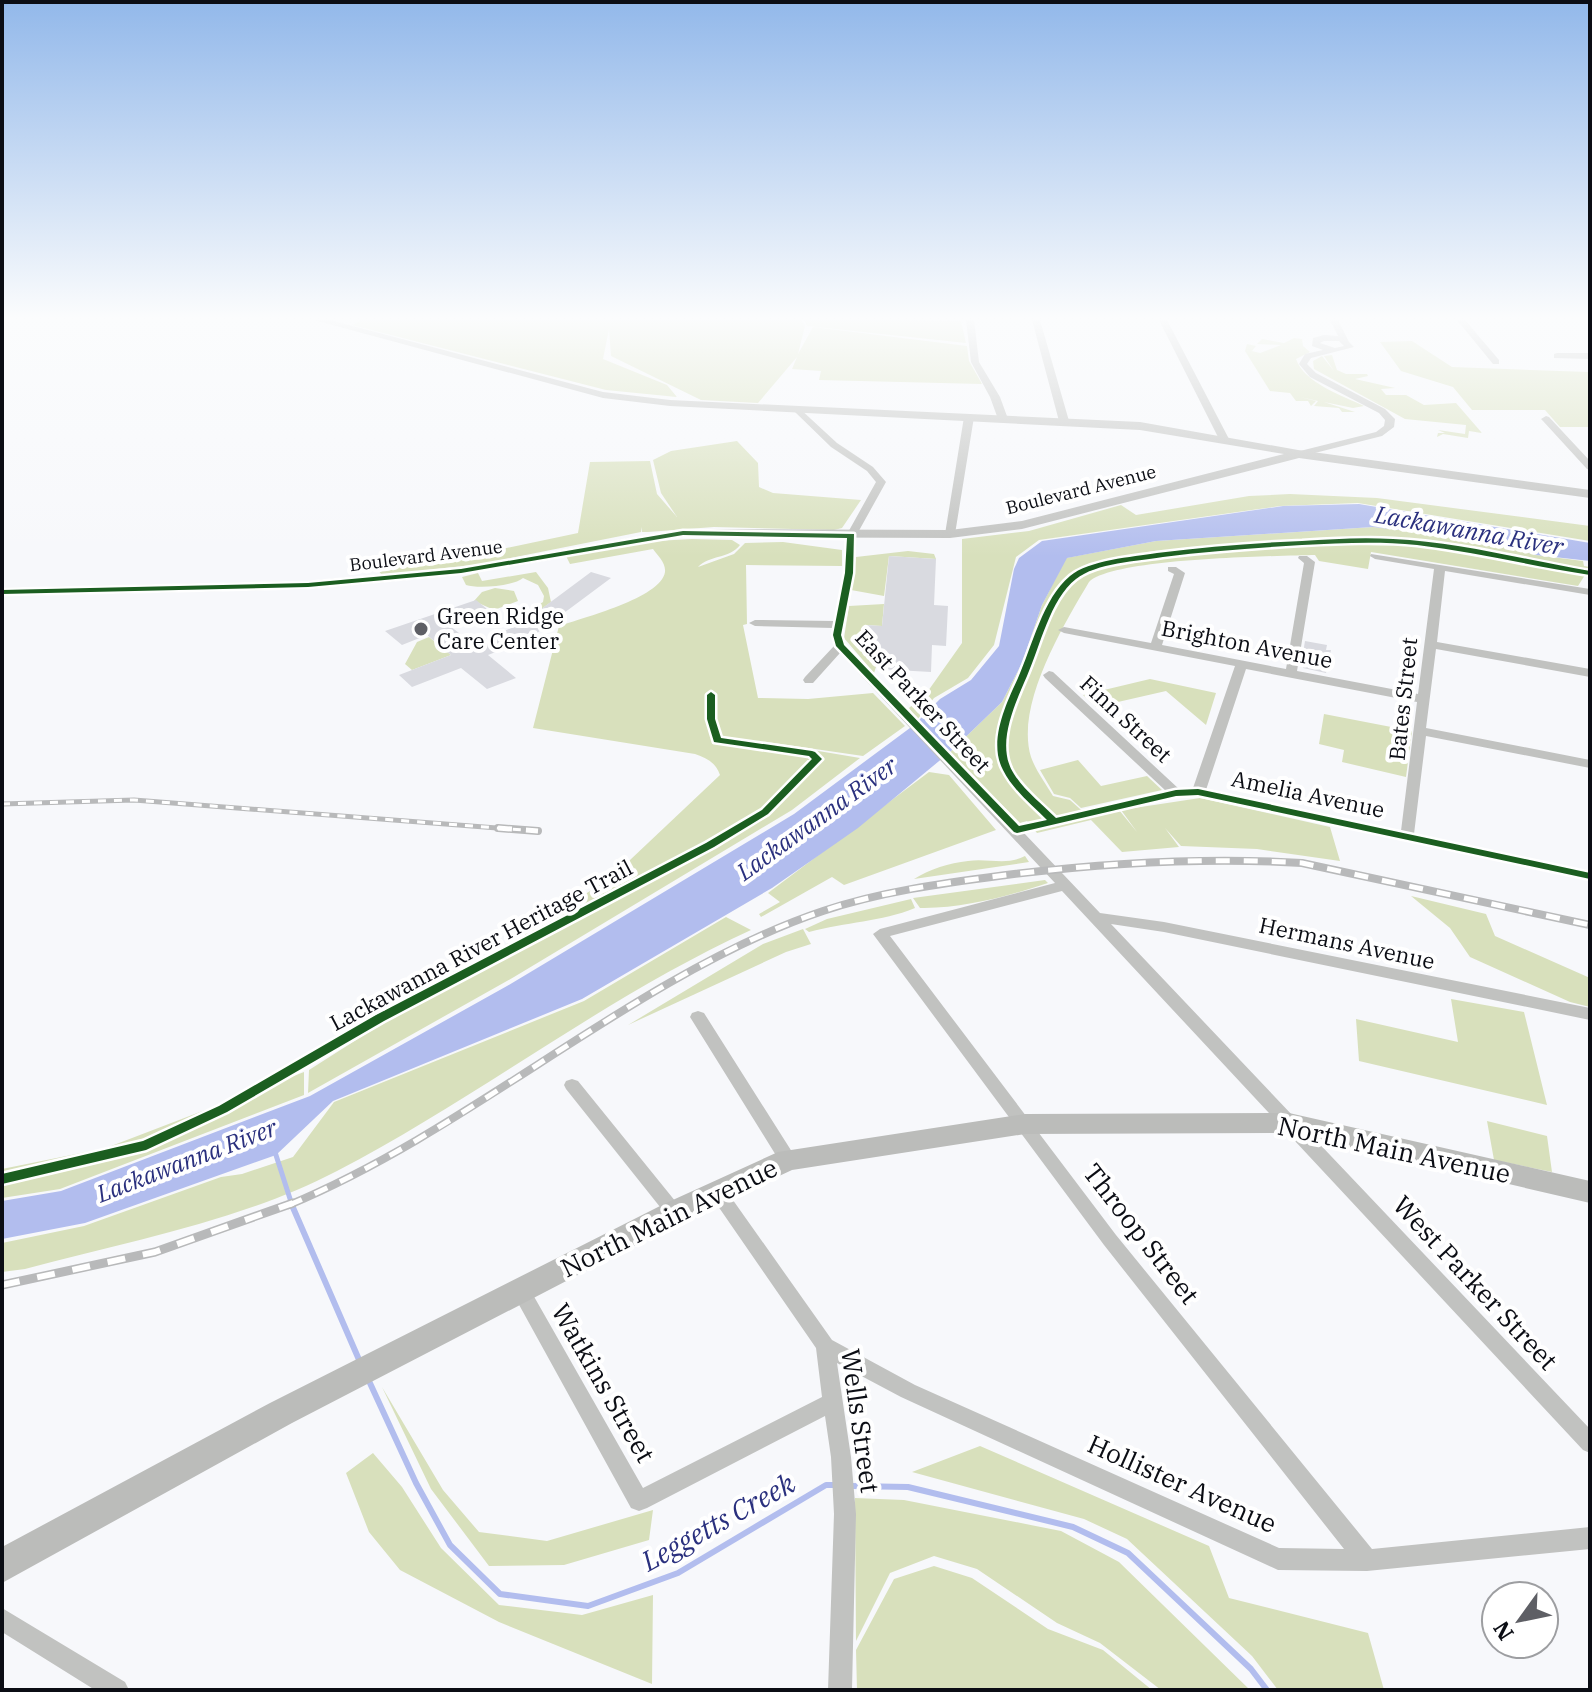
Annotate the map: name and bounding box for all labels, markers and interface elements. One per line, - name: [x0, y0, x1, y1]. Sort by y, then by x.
- street label: Boulevard Avenue: [1003, 460, 1158, 519]
- water label: Lackawanna River: [1371, 498, 1567, 563]
- street label: Boulevard Avenue: [348, 535, 504, 576]
- place label: Green Ridge Care Center: [437, 601, 564, 655]
- street label: Brighton Avenue: [1159, 613, 1335, 674]
- marker: Green Ridge Care Center: [412, 620, 430, 638]
- street label: East Parker Street: [849, 623, 997, 779]
- street label: Bates Street: [1382, 636, 1423, 762]
- street label: Finn Street: [1074, 669, 1179, 769]
- water label: Lackawanna River: [729, 748, 904, 888]
- street label: Amelia Avenue: [1229, 763, 1387, 824]
- street label: Lackawanna River Heritage Trail: [324, 852, 637, 1037]
- street label: Hermans Avenue: [1257, 910, 1438, 975]
- street label: North Main Avenue: [1275, 1108, 1514, 1190]
- water label: Lackawanna River: [91, 1110, 283, 1210]
- street label: North Main Avenue: [555, 1150, 783, 1284]
- street label: Throop Street: [1076, 1156, 1207, 1311]
- street label: West Parker Street: [1386, 1188, 1565, 1377]
- street label: Watkins Street: [545, 1297, 663, 1468]
- street label: Wells Street: [834, 1347, 888, 1495]
- street label: Hollister Avenue: [1083, 1426, 1282, 1540]
- water label: Leggetts Creek: [634, 1464, 801, 1579]
- north arrow: [1480, 1580, 1560, 1660]
- text: N: [1486, 1616, 1520, 1646]

